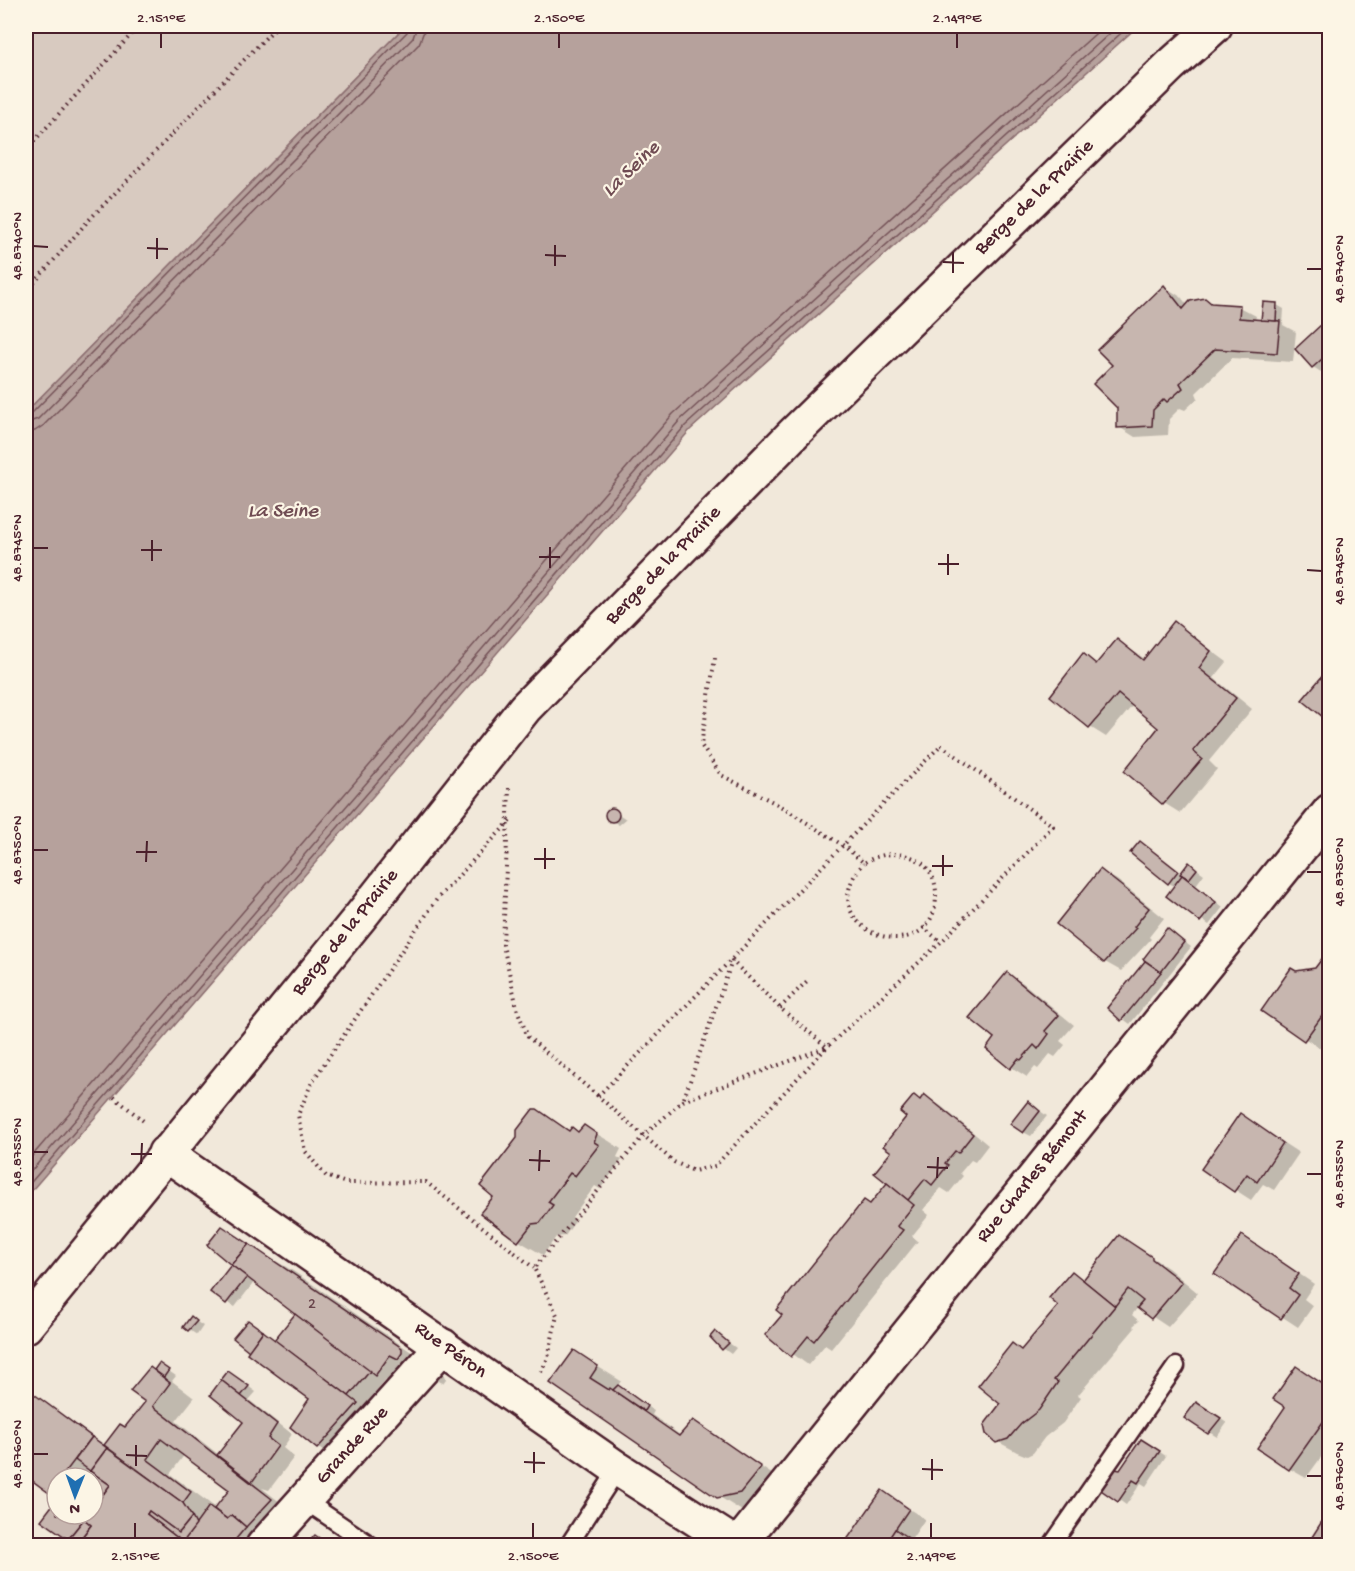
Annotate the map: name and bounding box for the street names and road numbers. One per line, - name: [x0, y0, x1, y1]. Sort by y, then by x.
- street label: Berge de la Prairie: [970, 135, 1100, 261]
- street label: Berge de la Prairie: [601, 501, 727, 631]
- street label: Berge de la Prairie: [287, 864, 405, 1002]
- street label: Rue Charles Bémont: [972, 1104, 1095, 1248]
- street label: Rue Péron: [409, 1318, 491, 1385]
- street label: Grande Rue: [312, 1402, 395, 1490]

